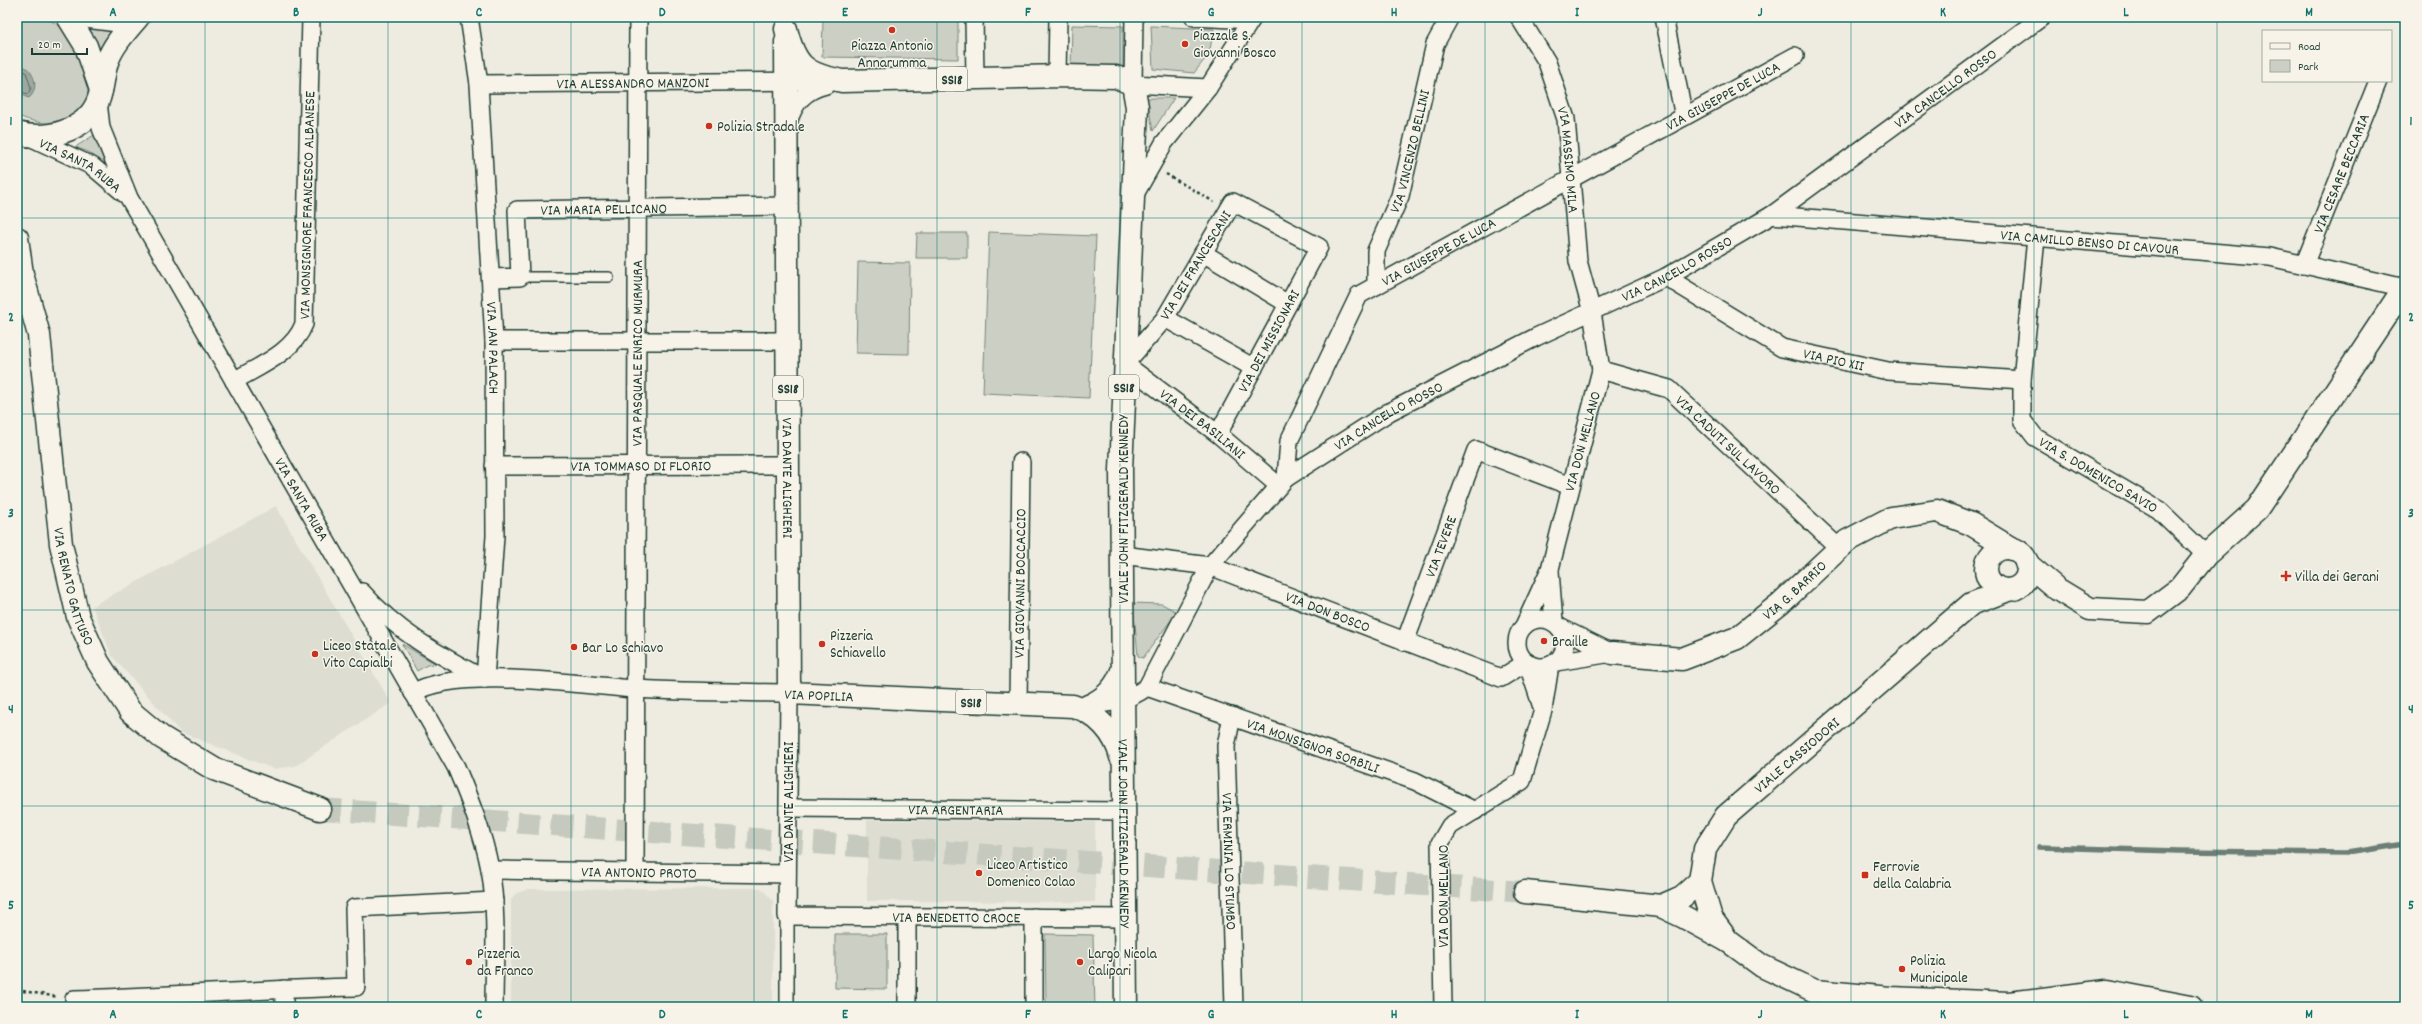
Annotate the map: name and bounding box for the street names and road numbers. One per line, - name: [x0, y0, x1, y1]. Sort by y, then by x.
- street label: VIA CANCELLO ROSSO: [1890, 44, 2002, 135]
- street label: VIA GIUSEPPE DE LUCA: [1663, 57, 1785, 138]
- road number: SS18: [937, 67, 967, 91]
- street label: VIA ALESSANDRO MANZONI: [557, 73, 710, 96]
- street label: VIA VINCENZO BELLINI: [1385, 87, 1437, 217]
- street label: VIA MONSIGNORE FRANCESCO ALBANESE: [295, 91, 322, 320]
- street label: VIA MASSIMO MILA: [1550, 104, 1583, 214]
- street label: VIA CESARE BECCARIA: [2309, 111, 2377, 237]
- street label: VIA SANTA RUBA: [35, 134, 125, 199]
- street label: VIA MARIA PELLICANO: [541, 199, 667, 223]
- street label: VIA DEI FRANCESCANI: [1155, 207, 1238, 325]
- street label: VIA GIUSEPPE DE LUCA: [1378, 213, 1501, 293]
- street label: VIA CAMILLO BENSO DI CAVOUR: [2000, 225, 2180, 262]
- street label: VIA CANCELLO ROSSO: [1619, 231, 1737, 309]
- street label: VIA PASQUALE ENRICO MURMURA: [627, 260, 650, 446]
- street label: VIA DEI MISSIONARI: [1233, 286, 1307, 397]
- street label: VIA JAN PALACH: [479, 301, 503, 394]
- street label: VIA PIO XII: [1801, 344, 1866, 379]
- road number: SS18: [1109, 375, 1139, 399]
- road number: SS18: [773, 376, 803, 400]
- street label: VIA CANCELLO ROSSO: [1330, 377, 1448, 457]
- street label: VIA DEI BASILIANI: [1154, 385, 1250, 466]
- street label: VIA DON MELLANO: [1560, 389, 1608, 494]
- street label: VIA CADUTI SUL LAVORO: [1669, 391, 1785, 501]
- street label: VIALE JOHN FITZGERALD KENNEDY: [1114, 414, 1136, 603]
- street label: VIA DANTE ALIGHIERI: [775, 418, 797, 539]
- street label: VIA S. DOMENICO SAVIO: [2034, 433, 2161, 520]
- street label: VIA SANTA RUBA: [268, 454, 333, 546]
- street label: VIA TOMMASO DI FLORIO: [571, 456, 711, 479]
- street label: VIA GIOVANNI BOCCACCIO: [1010, 508, 1033, 658]
- street label: VIA TEVERE: [1421, 513, 1464, 581]
- street label: VIA RENATO GATTUSO: [46, 527, 98, 650]
- street label: VIA G. BARRIO: [1759, 556, 1833, 627]
- street label: VIA DON BOSCO: [1282, 587, 1373, 640]
- street label: VIA POPILIA: [784, 685, 854, 709]
- road number: SS18: [956, 690, 986, 714]
- street label: VIALE CASSIODORI: [1750, 713, 1846, 800]
- street label: VIA MONSIGNOR SORBILI: [1243, 714, 1382, 781]
- street label: VIALE JOHN FITZGERALD KENNEDY: [1111, 739, 1134, 929]
- street label: VIA DANTE ALIGHIERI: [779, 741, 801, 862]
- street label: VIA ERMINIA LO STUMBO: [1214, 792, 1241, 930]
- street label: VIA ARGENTARIA: [908, 800, 1004, 823]
- street label: VIA DON MELLANO: [1434, 845, 1456, 947]
- street label: VIA ANTONIO PROTO: [581, 862, 697, 886]
- street label: VIA BENEDETTO CROCE: [892, 908, 1021, 930]

